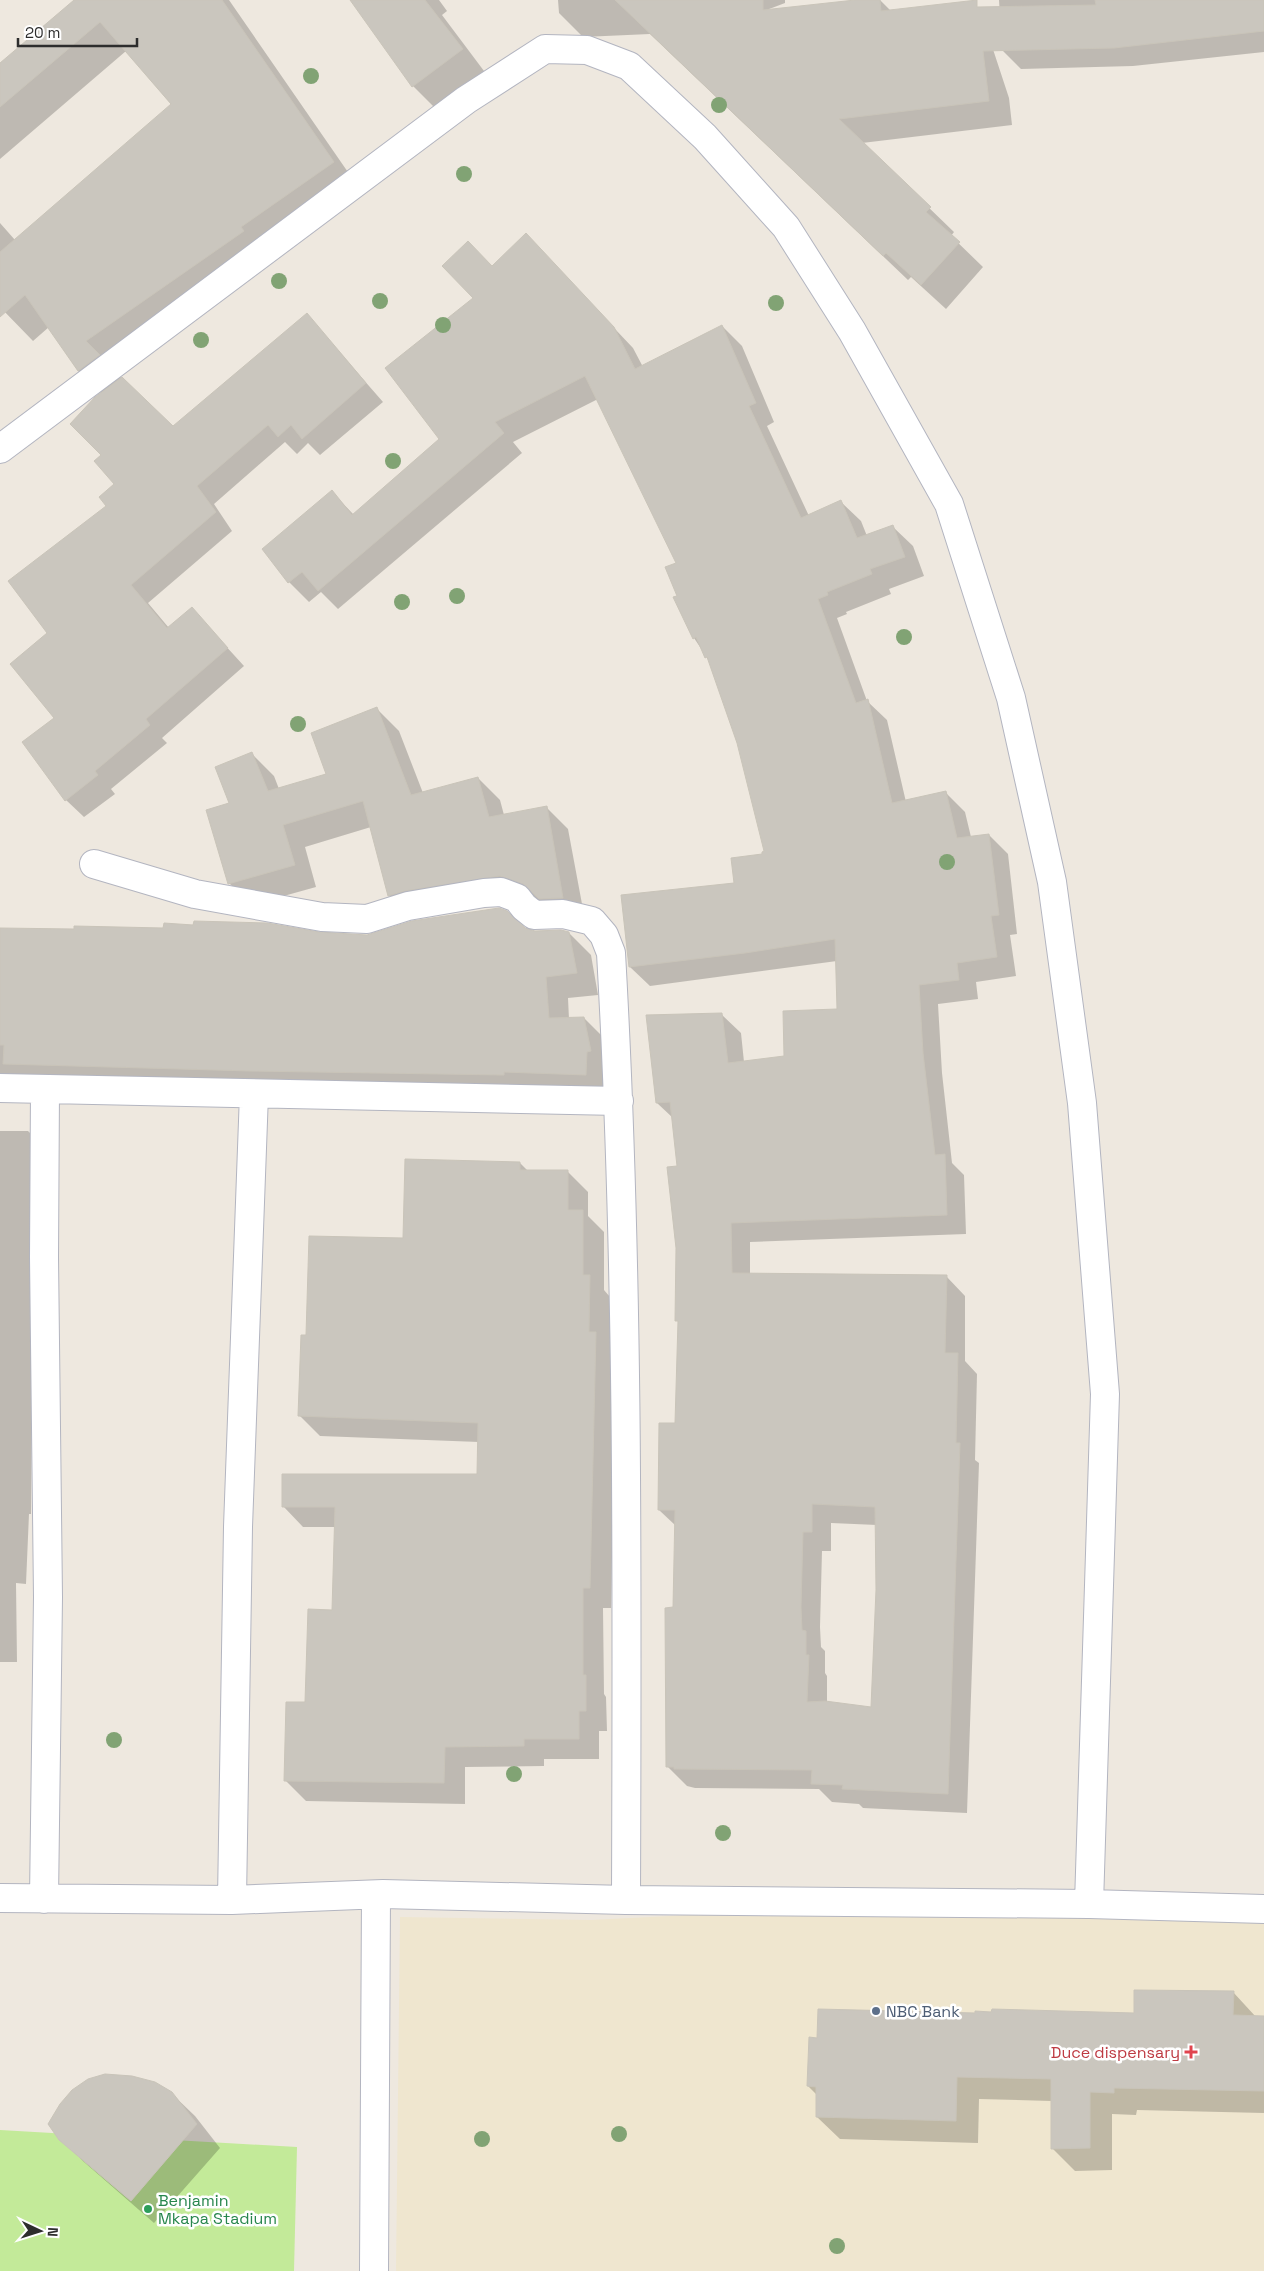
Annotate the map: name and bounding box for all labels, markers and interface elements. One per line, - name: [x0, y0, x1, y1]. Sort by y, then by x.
- scale bar: [18, 15, 136, 47]
- text: 20 m: [25, 23, 60, 42]
- place label: NBC Bank: [886, 2001, 960, 2022]
- marker: NBC Bank: [870, 2005, 882, 2017]
- place label: Duce dispensary: [1051, 2042, 1180, 2063]
- marker: Duce dispensary: [1184, 2045, 1198, 2059]
- place label: Benjamin Mkapa Stadium: [158, 2190, 277, 2229]
- marker: Benjamin Mkapa Stadium: [142, 2203, 154, 2215]
- north arrow: [15, 2206, 65, 2256]
- text: N: [44, 2227, 62, 2237]

